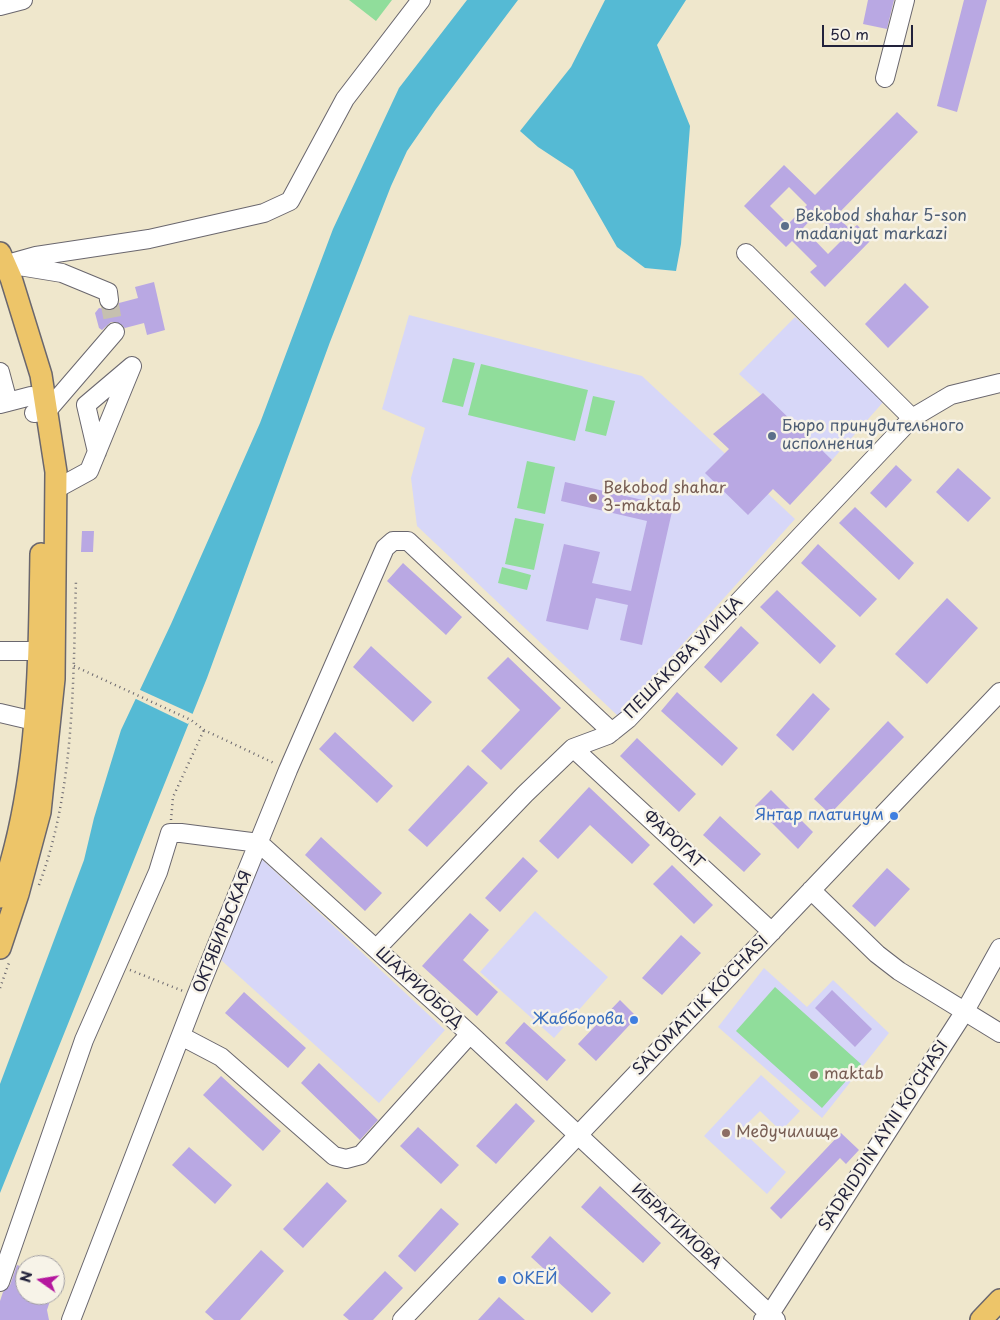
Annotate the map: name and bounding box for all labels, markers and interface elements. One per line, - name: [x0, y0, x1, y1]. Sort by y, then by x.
- scale bar: [825, 15, 916, 47]
- text: 50 m: [830, 22, 869, 45]
- place label: Bekobod shahar 5-son madaniyat markazi: [795, 207, 967, 245]
- marker: Bekobod shahar 5-son madaniyat markazi: [779, 220, 791, 232]
- place label: Бюро принудительного исполнения: [782, 417, 964, 455]
- marker: Бюро принудительного исполнения: [766, 430, 778, 442]
- place label: Bekobod shahar 3-maktab: [603, 479, 726, 517]
- marker: Bekobod shahar 3-maktab: [587, 492, 599, 504]
- street label: ПЕШАКОВА УЛИЦА: [621, 593, 747, 723]
- place label: Янтар платинум: [755, 806, 884, 826]
- street label: ФАРОГАТ: [639, 807, 707, 873]
- marker: Янтар платинум: [888, 810, 900, 822]
- street label: ОКТЯБИРЬСКАЯ: [190, 868, 256, 996]
- street label: SALOMATLIK KO‘CHASI: [629, 932, 773, 1080]
- street label: ШАХРИОБОД: [371, 944, 467, 1032]
- place label: Жабборова: [533, 1010, 624, 1030]
- marker: Жабборова: [628, 1014, 640, 1026]
- street label: SADRIDDIN AYNI KO'CHASI: [815, 1037, 953, 1235]
- place label: maktab: [824, 1065, 884, 1085]
- marker: maktab: [808, 1069, 820, 1081]
- place label: Медучилище: [736, 1123, 839, 1143]
- marker: Медучилище: [720, 1127, 732, 1139]
- street label: ИБРАГИМОВА: [627, 1181, 725, 1273]
- north arrow: [15, 1255, 65, 1305]
- text: N: [14, 1269, 37, 1285]
- place label: ОКЕЙ: [512, 1270, 558, 1290]
- marker: ОКЕЙ: [496, 1274, 508, 1286]

